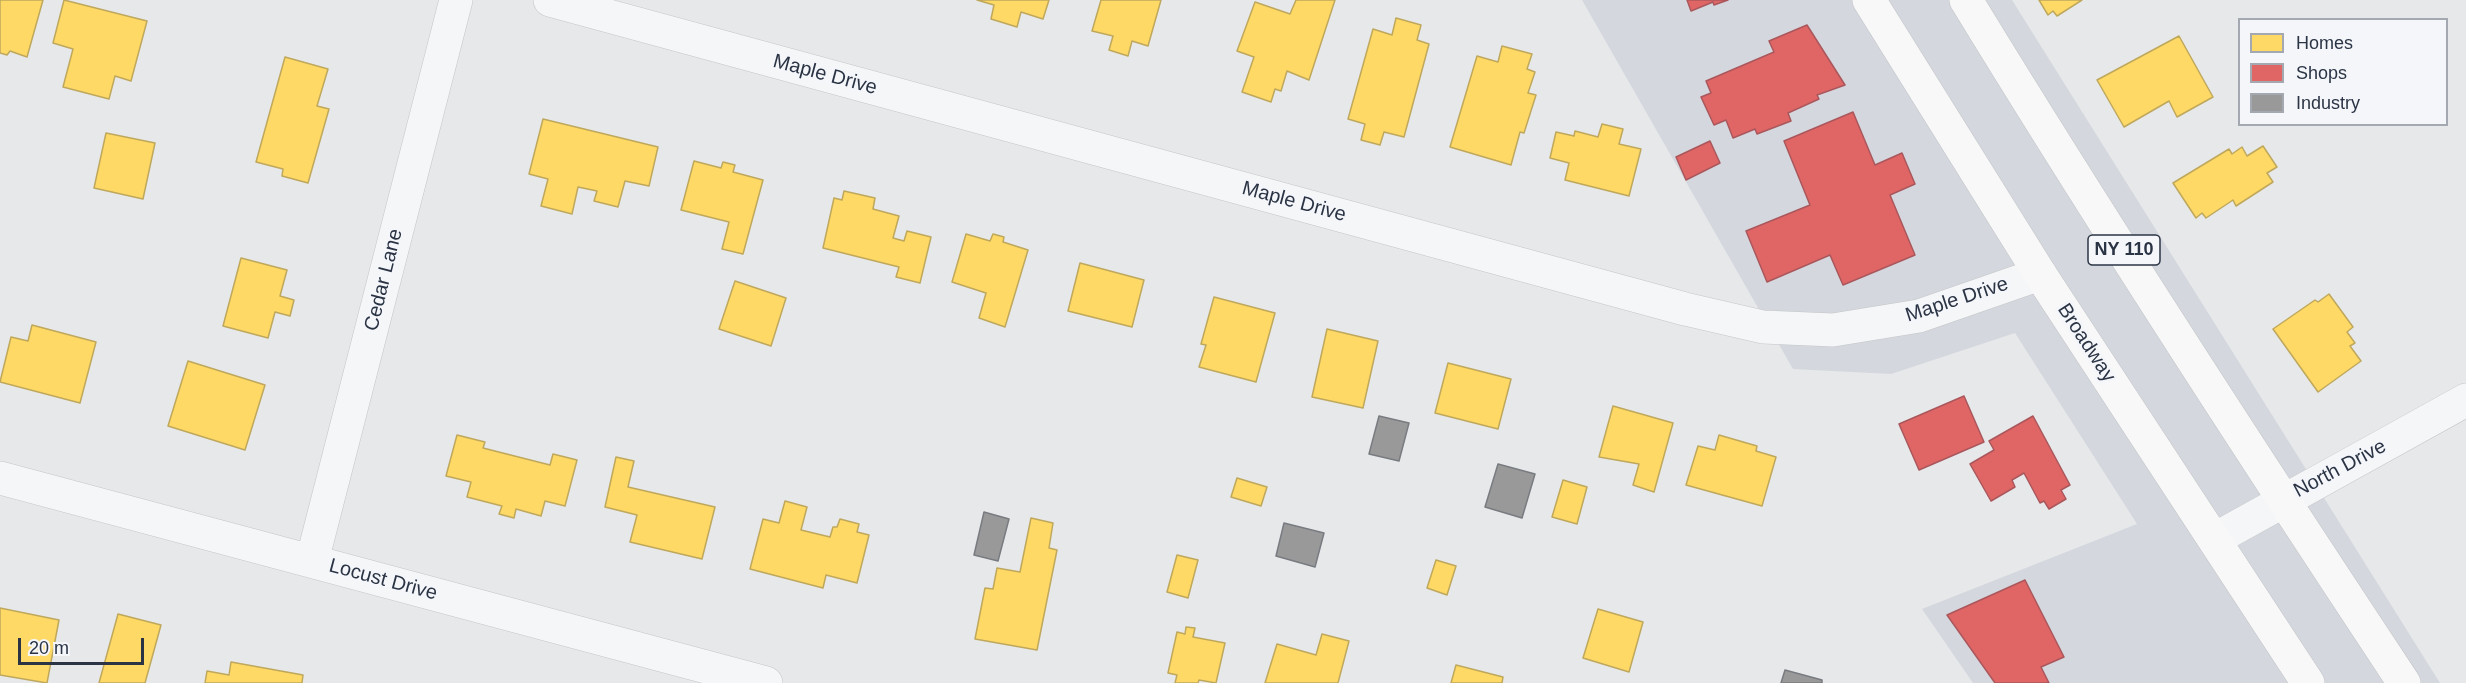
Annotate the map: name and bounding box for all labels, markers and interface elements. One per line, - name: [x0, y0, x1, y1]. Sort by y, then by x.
- legend: [2238, 18, 2448, 126]
- text: Homes: [2296, 33, 2353, 53]
- street label: Maple Drive: [770, 50, 880, 100]
- text: Shops: [2296, 63, 2347, 83]
- text: Industry: [2296, 93, 2360, 113]
- street label: Maple Drive: [1239, 177, 1349, 227]
- street label: Cedar Lane: [360, 226, 408, 334]
- road number: NY 110: [2088, 235, 2160, 265]
- street label: Maple Drive: [1903, 272, 2011, 328]
- street label: Broadway: [2052, 299, 2120, 387]
- street label: North Drive: [2290, 435, 2390, 503]
- street label: Locust Drive: [326, 554, 440, 606]
- scale bar: [21, 626, 147, 664]
- text: 20 m: [29, 638, 69, 658]

